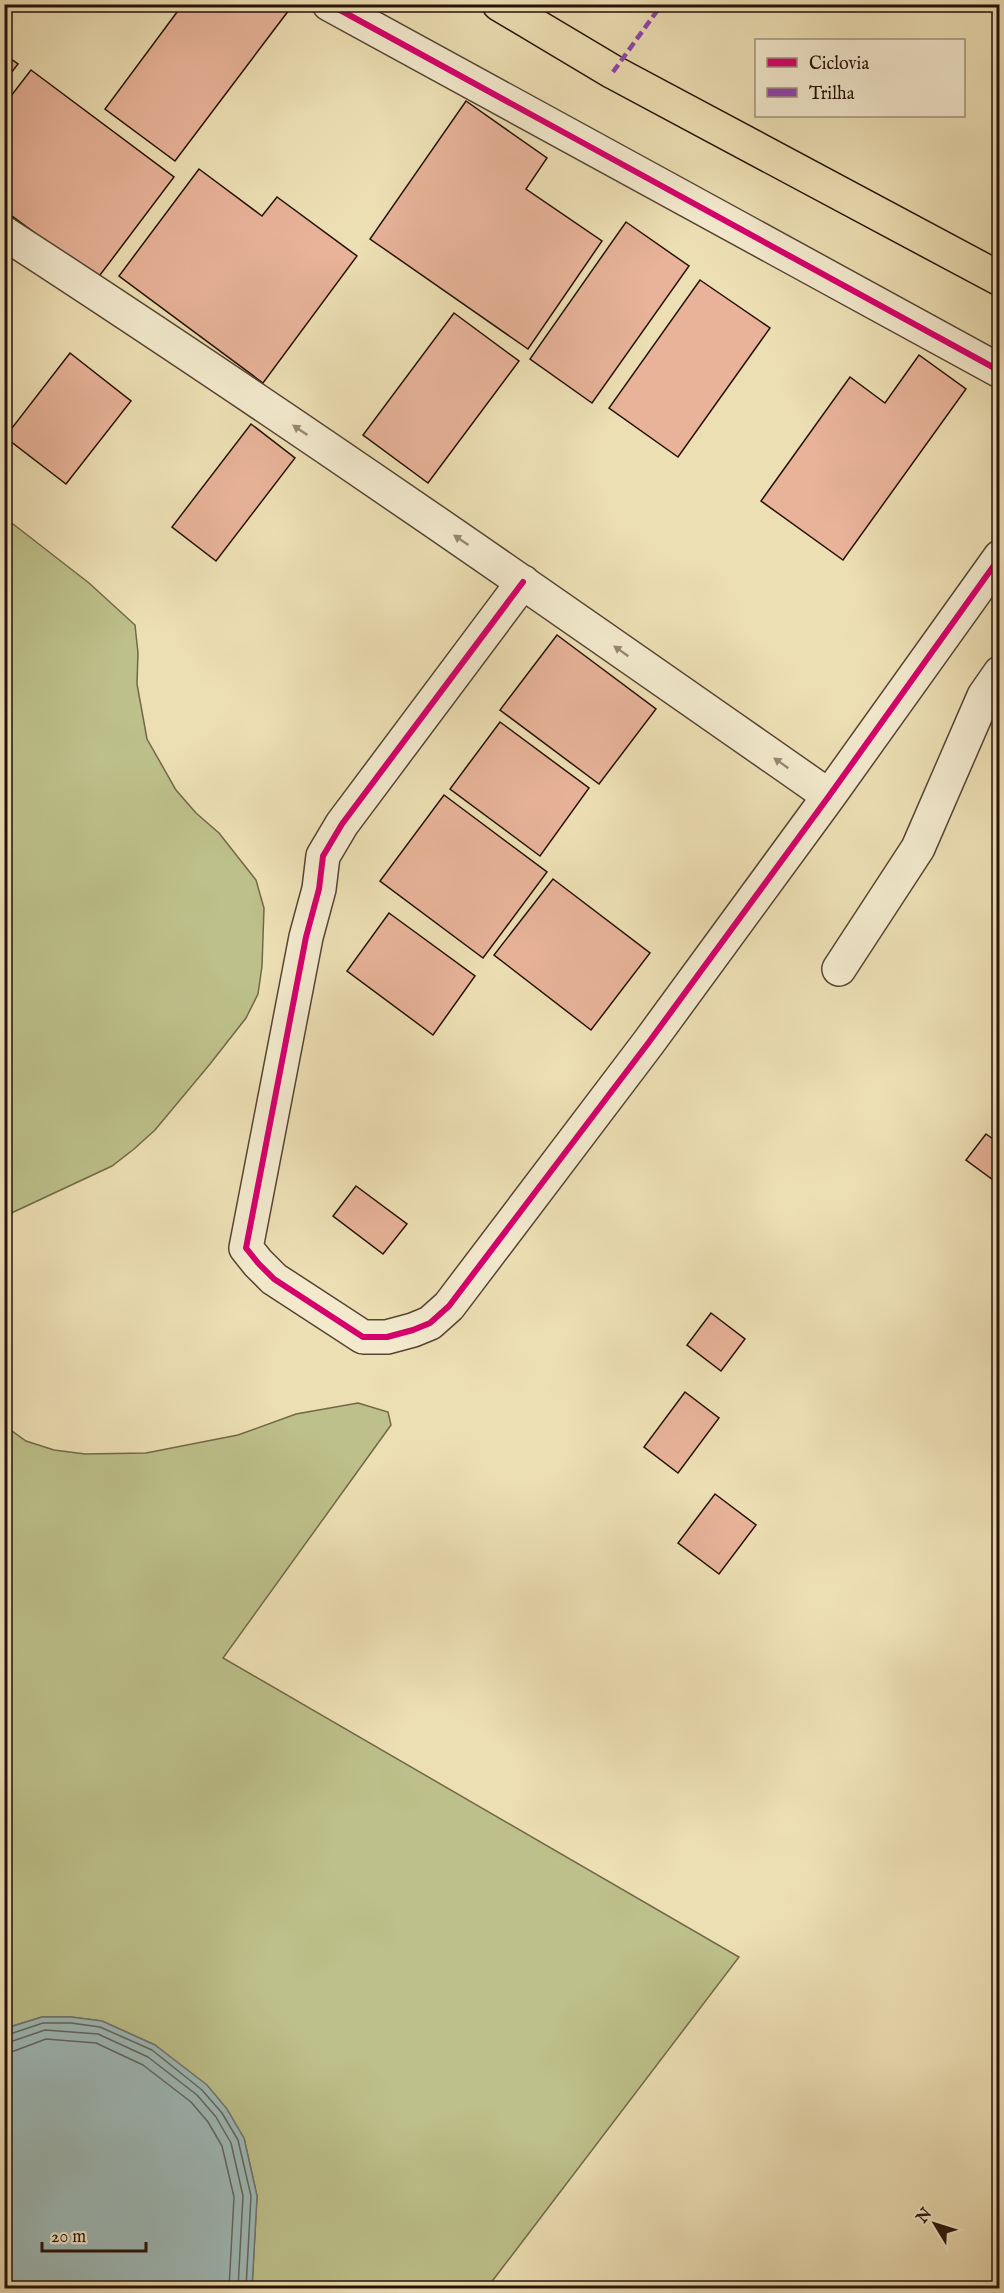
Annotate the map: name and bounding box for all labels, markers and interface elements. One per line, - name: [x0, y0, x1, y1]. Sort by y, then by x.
- legend: [755, 39, 965, 117]
- text: Ciclovia: [809, 53, 869, 76]
- text: Trilha: [809, 83, 855, 106]
- one-way arrow: [292, 424, 308, 436]
- one-way arrow: [453, 534, 469, 546]
- one-way arrow: [613, 646, 629, 657]
- one-way arrow: [773, 757, 789, 769]
- north arrow: [905, 2194, 965, 2254]
- text: N: [912, 2204, 937, 2228]
- scale bar: [42, 2215, 146, 2253]
- text: 20 m: [51, 2226, 86, 2249]

